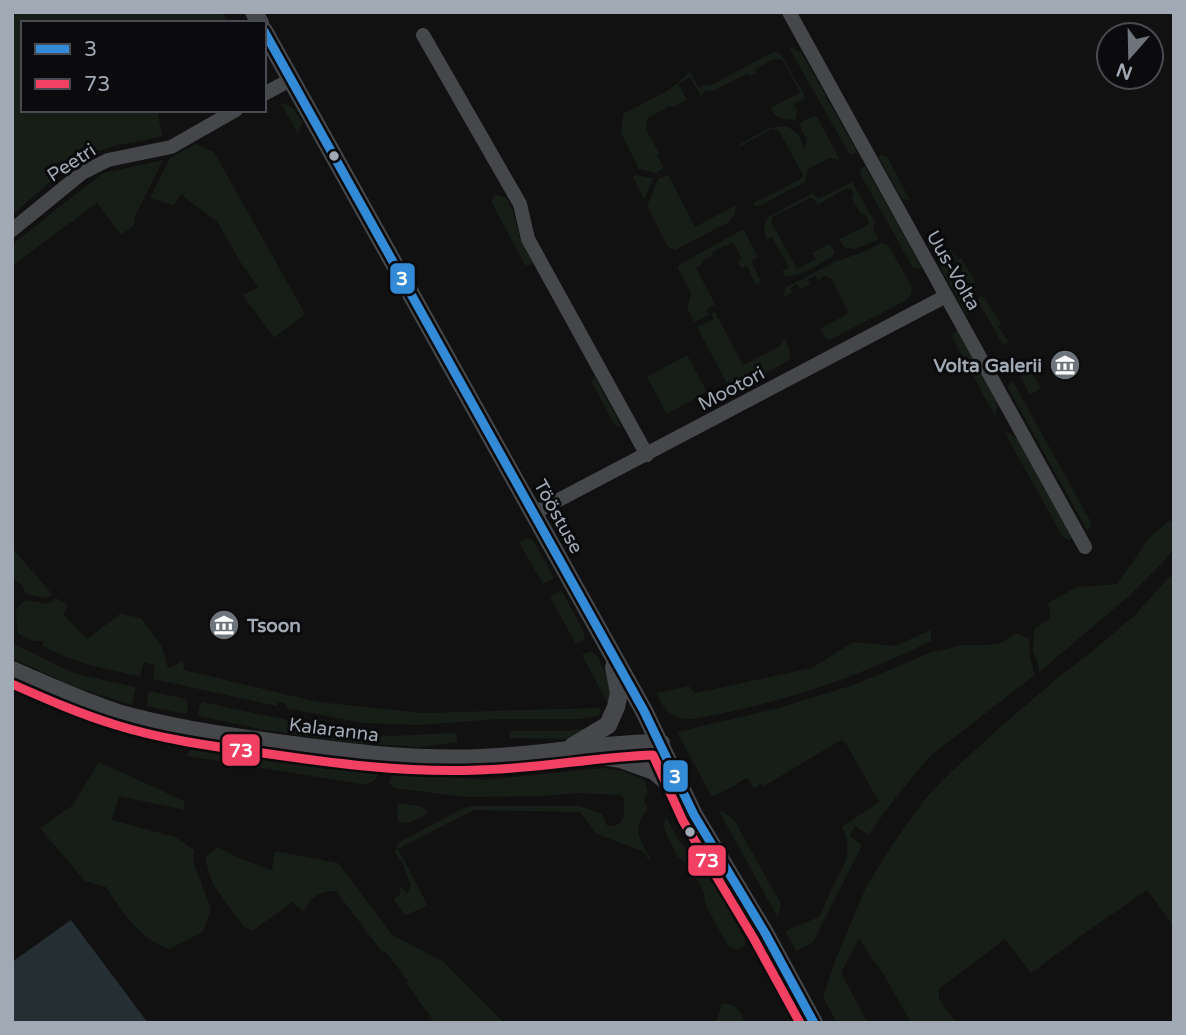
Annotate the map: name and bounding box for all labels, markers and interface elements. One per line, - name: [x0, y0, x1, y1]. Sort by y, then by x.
- legend: [21, 21, 266, 112]
- north arrow: [1095, 21, 1165, 91]
- text: 3: [84, 37, 97, 62]
- text: N: [1114, 58, 1135, 84]
- text: 73: [84, 72, 110, 97]
- street label: Peetri: [43, 139, 100, 187]
- unlabelled marker: [327, 149, 341, 163]
- street label: Uus-Volta: [922, 227, 985, 314]
- line badge: 3: [389, 262, 416, 295]
- text: 3: [396, 268, 408, 290]
- museum icon: Volta Galerii: [1048, 348, 1082, 382]
- place label: Volta Galerii: [933, 355, 1042, 377]
- street label: Mootori: [695, 362, 768, 415]
- street label: Tööstuse: [529, 476, 587, 557]
- museum icon: Tsoon: [207, 608, 241, 642]
- place label: Tsoon: [246, 615, 301, 637]
- street label: Kalaranna: [288, 714, 380, 746]
- line badge: 73: [221, 733, 261, 767]
- text: 73: [229, 740, 253, 762]
- line badge: 3: [662, 759, 689, 793]
- text: 3: [669, 766, 681, 788]
- unlabelled marker: [683, 825, 697, 839]
- line badge: 73: [687, 844, 727, 877]
- text: 73: [695, 850, 719, 872]

